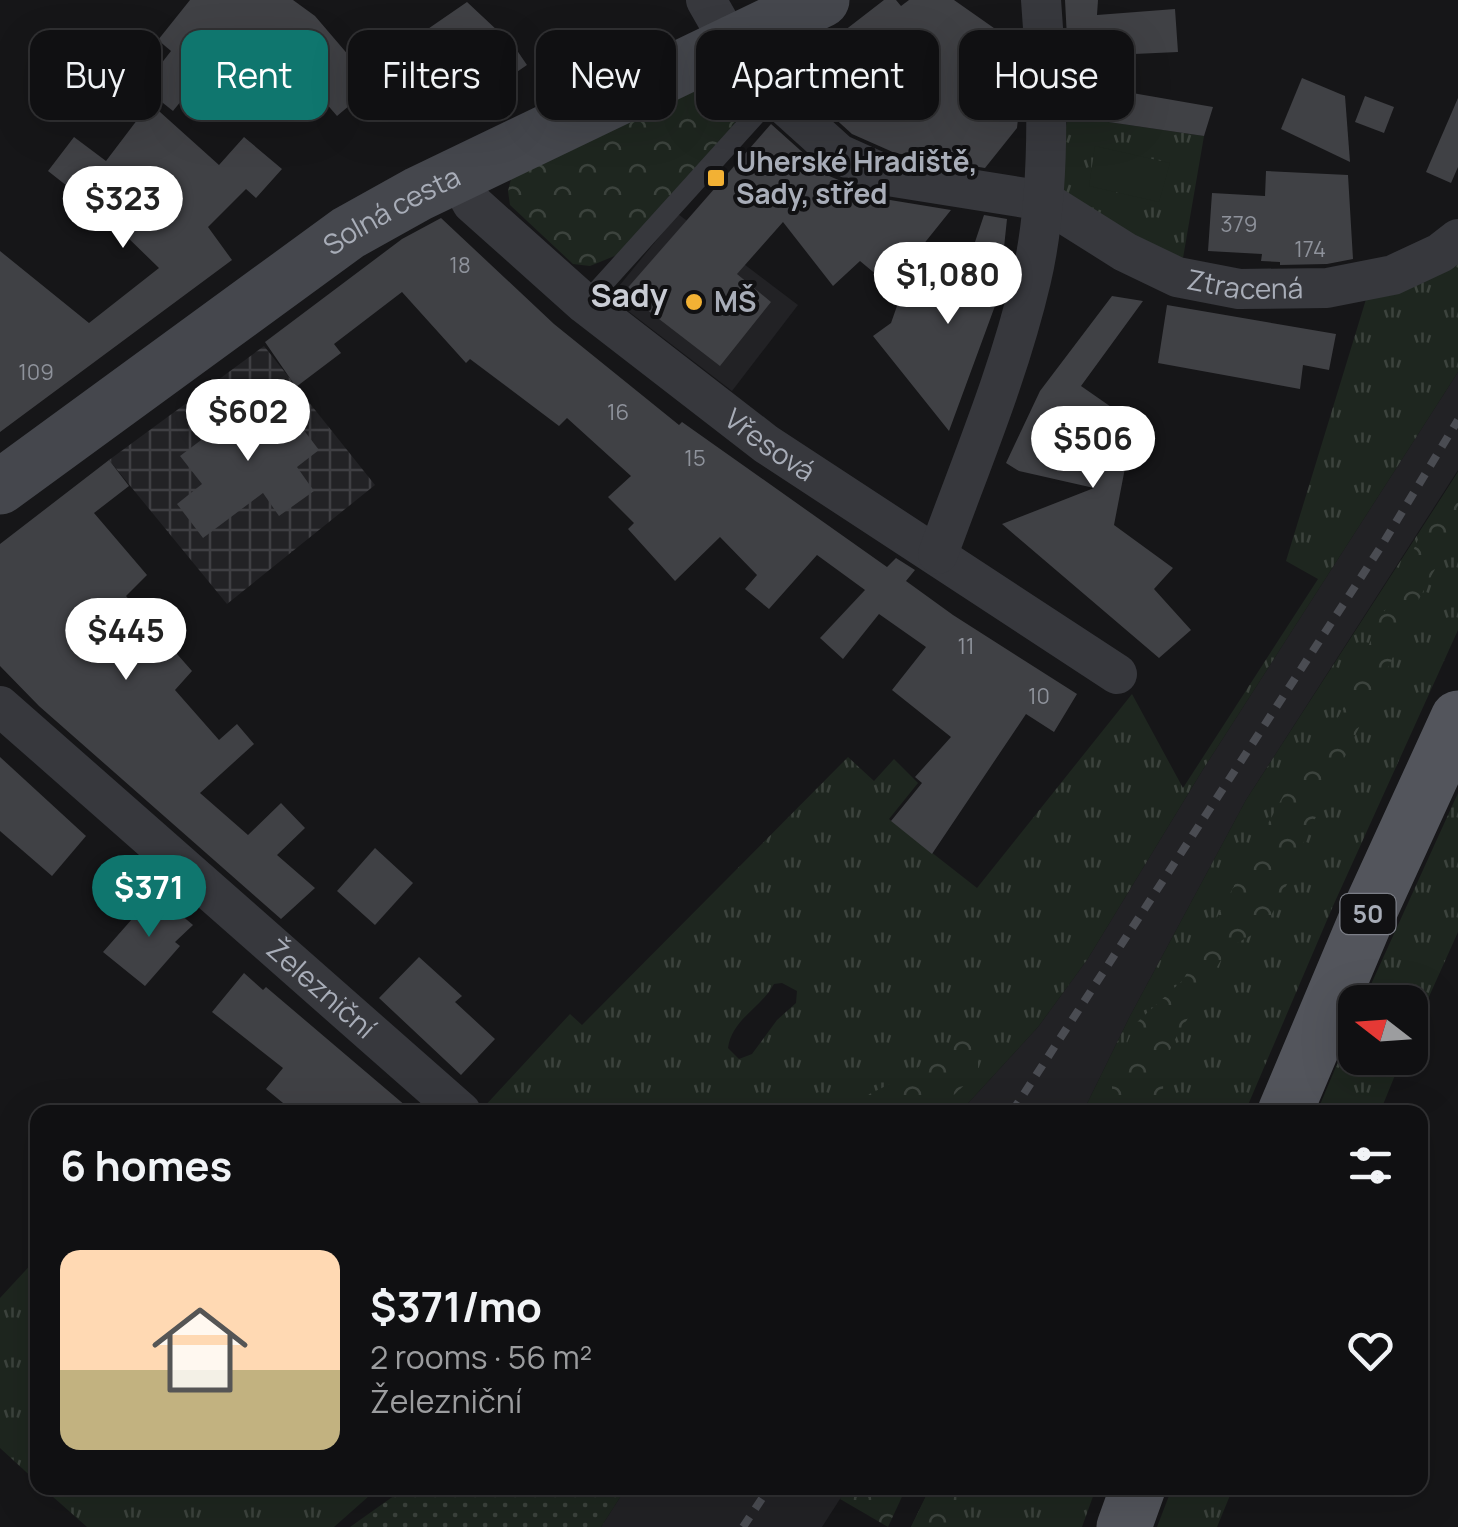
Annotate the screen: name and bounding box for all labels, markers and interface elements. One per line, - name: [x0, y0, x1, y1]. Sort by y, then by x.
- chip: Buy: [30, 30, 161, 120]
- chip: Rent: [181, 30, 328, 120]
- chip: Filters: [348, 30, 516, 120]
- chip: New: [536, 30, 676, 120]
- chip: Apartment: [696, 30, 939, 120]
- chip: House: [959, 30, 1134, 120]
- place label: Uherské Hradiště, Sady, střed: [736, 142, 978, 212]
- street label: Solná cesta: [315, 157, 466, 263]
- pin: $323: [64, 166, 182, 251]
- marker: Uherské Hradiště, Sady, střed: [705, 167, 727, 189]
- text: $323: [85, 176, 161, 220]
- house number: 379: [1221, 209, 1257, 239]
- house number: 174: [1294, 234, 1326, 264]
- pin: $1,080: [867, 242, 1029, 327]
- house number: 18: [449, 250, 471, 280]
- text: $1,080: [896, 252, 1000, 296]
- street label: Ztracená: [1184, 259, 1303, 307]
- district label: Sady: [590, 273, 668, 317]
- place label: MŠ: [714, 282, 756, 320]
- marker: MŠ: [683, 291, 705, 313]
- house number: 109: [18, 357, 54, 387]
- pin: $602: [189, 379, 307, 464]
- text: $602: [208, 389, 288, 433]
- house number: 16: [607, 397, 629, 427]
- street label: Vřesová: [717, 399, 823, 489]
- pin: $506: [1034, 406, 1152, 491]
- text: $506: [1053, 416, 1133, 460]
- house number: 15: [684, 443, 706, 473]
- pin: $445: [67, 598, 185, 683]
- text: $445: [87, 608, 165, 652]
- house number: 11: [957, 631, 975, 661]
- house number: 10: [1028, 681, 1050, 711]
- pin: $371: [90, 855, 208, 940]
- text: $371: [114, 865, 184, 909]
- road number: 50: [1340, 894, 1396, 934]
- street label: Železniční: [259, 930, 384, 1046]
- north arrow: [1338, 985, 1428, 1075]
- map controls: [1338, 985, 1428, 1075]
- text: 6 homes: [60, 1136, 232, 1194]
- icon: filters: [1343, 1138, 1398, 1193]
- text: $371/mo: [370, 1277, 542, 1335]
- icon: home: [140, 1290, 260, 1410]
- icon: heart: [1343, 1323, 1398, 1378]
- text: 2 rooms · 56 m²: [370, 1335, 592, 1379]
- text: Železniční: [370, 1379, 522, 1423]

